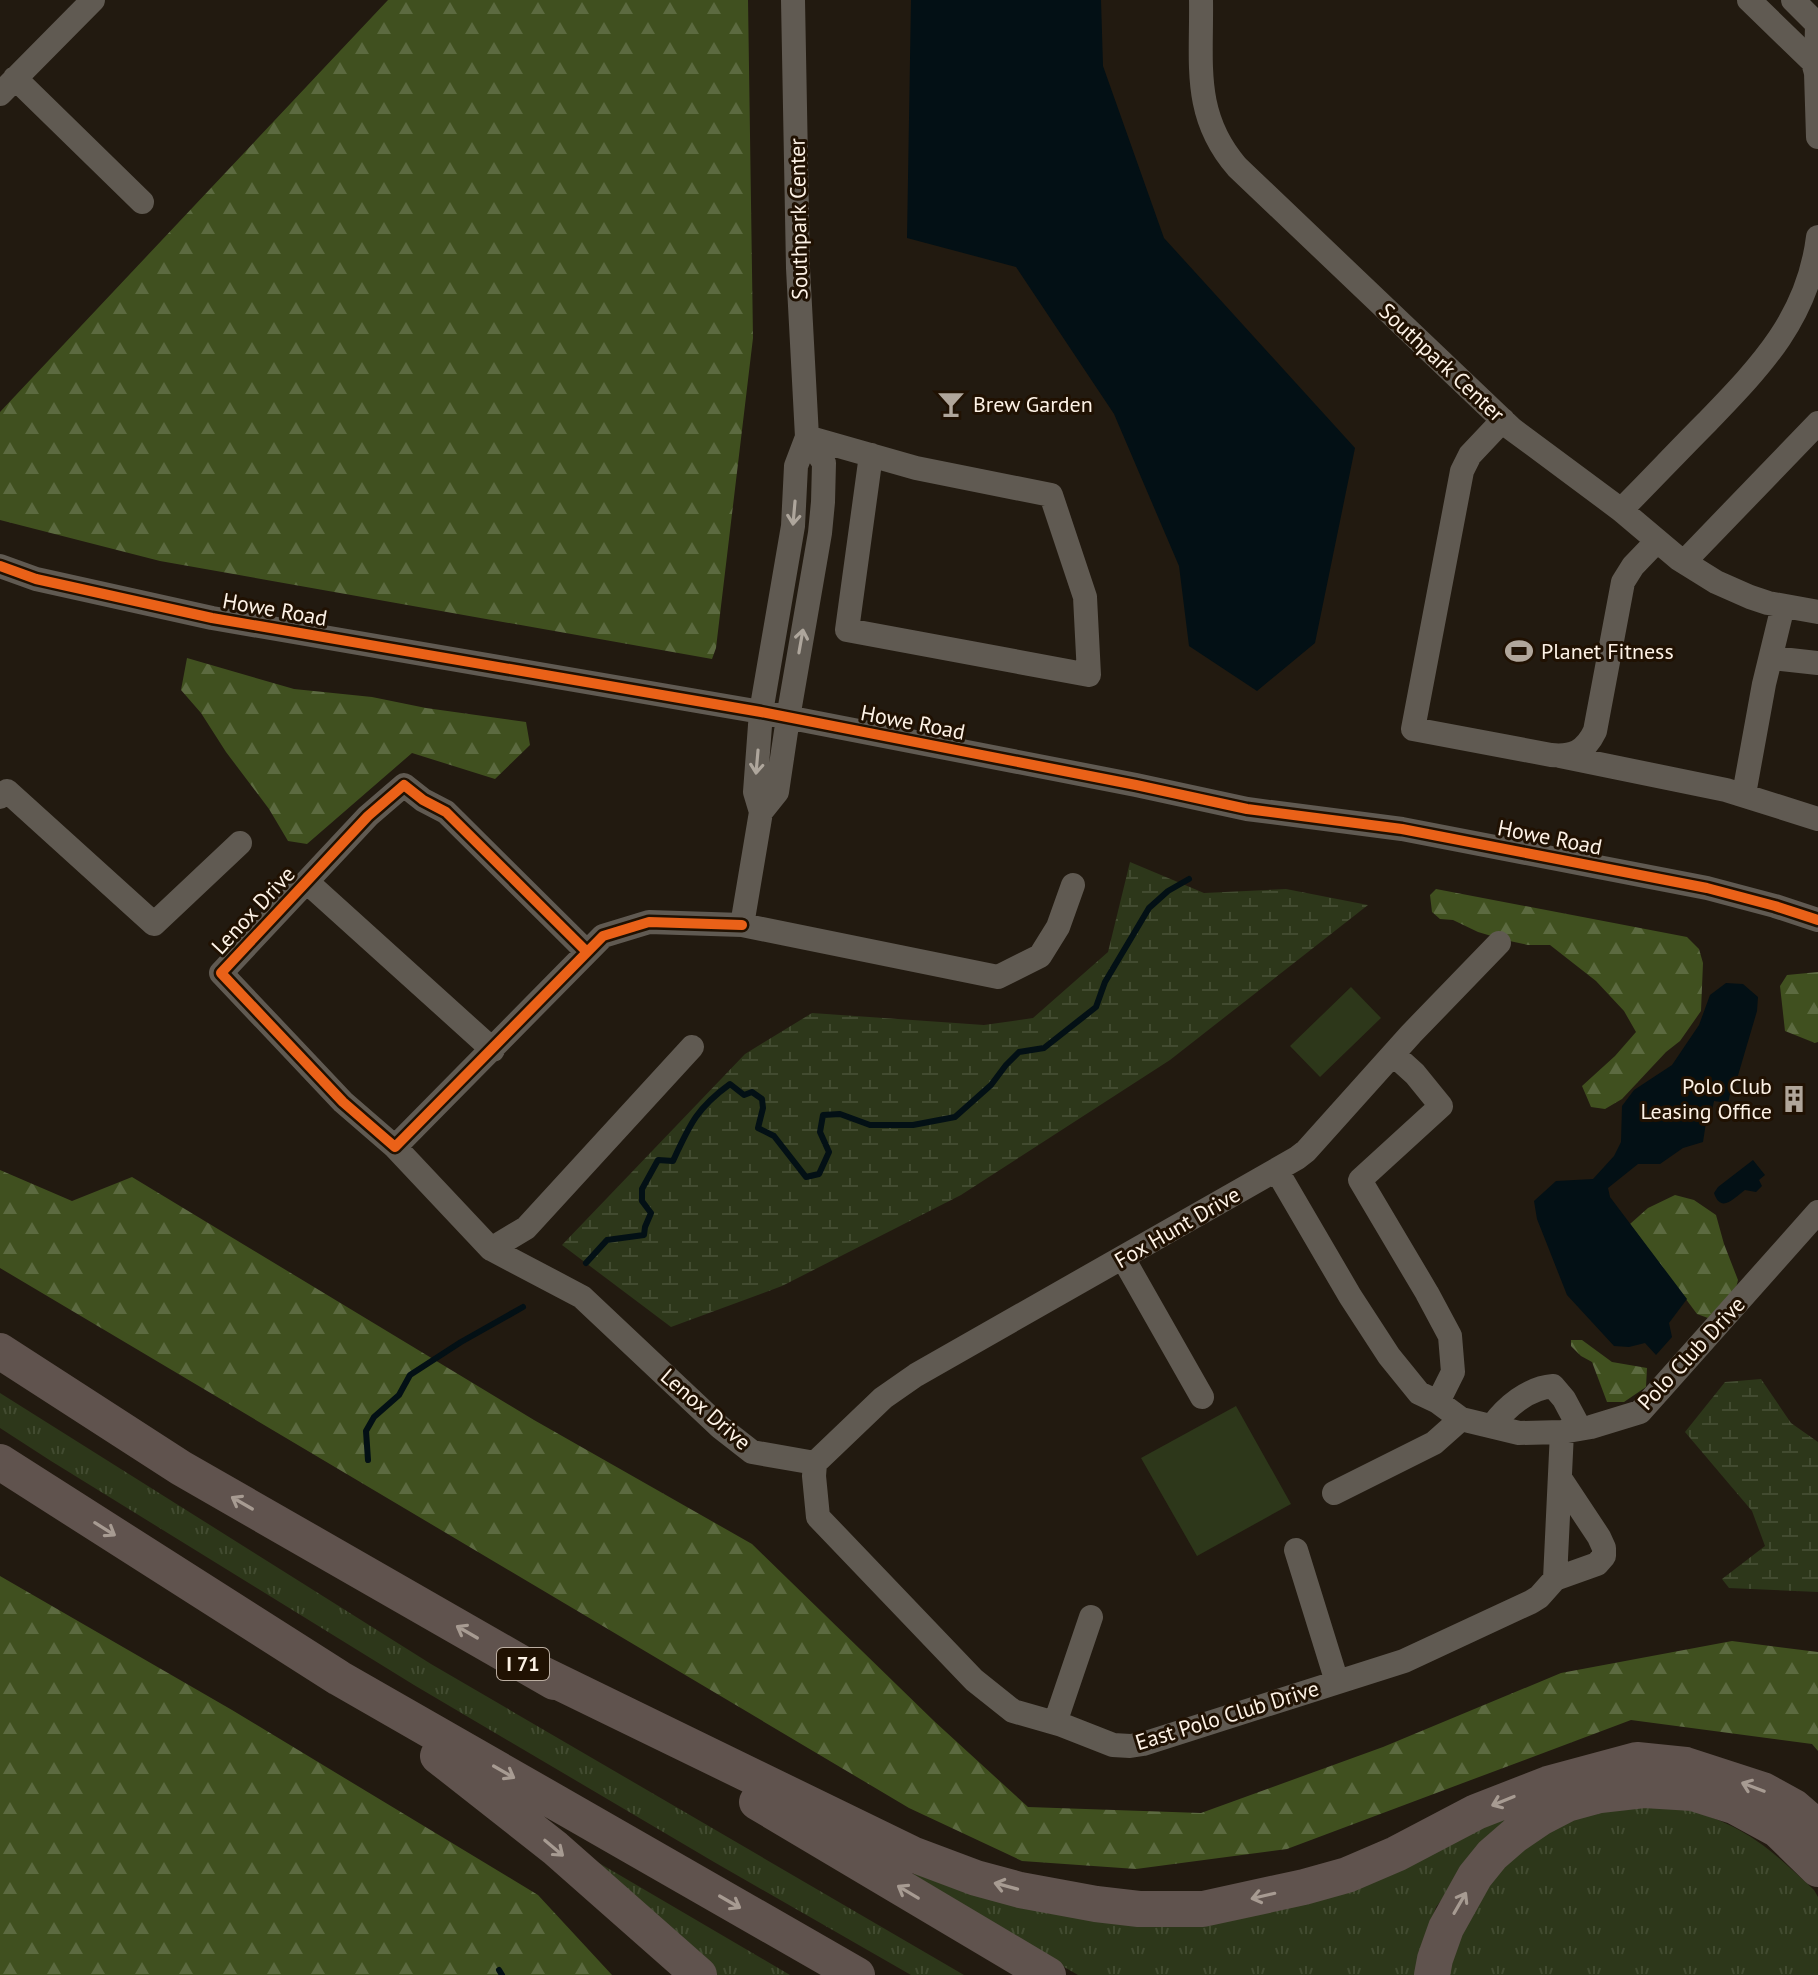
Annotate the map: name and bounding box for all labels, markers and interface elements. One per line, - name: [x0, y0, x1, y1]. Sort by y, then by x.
- street label: Southpark Center: [783, 137, 813, 300]
- street label: Southpark Center: [1373, 297, 1511, 428]
- bar icon: Brew Garden: [936, 389, 966, 419]
- place label: Brew Garden: [973, 390, 1093, 418]
- one-way arrow: [786, 499, 801, 526]
- street label: Howe Road: [220, 586, 330, 632]
- one-way arrow: [794, 629, 809, 654]
- sports icon: Planet Fitness: [1504, 636, 1534, 666]
- place label: Planet Fitness: [1541, 637, 1674, 665]
- street label: Howe Road: [858, 698, 968, 746]
- one-way arrow: [749, 748, 764, 775]
- street label: Howe Road: [1495, 813, 1605, 861]
- street label: Lenox Drive: [205, 860, 301, 960]
- place label: Polo Club Leasing Office: [1640, 1072, 1772, 1125]
- building icon: Polo Club Leasing Office: [1779, 1084, 1809, 1114]
- street label: Fox Hunt Drive: [1109, 1180, 1245, 1274]
- street label: Polo Club Drive: [1631, 1290, 1751, 1416]
- street label: Lenox Drive: [655, 1362, 757, 1456]
- one-way arrow: [231, 1495, 254, 1511]
- one-way arrow: [93, 1521, 116, 1537]
- one-way arrow: [456, 1624, 480, 1639]
- road number: I 71: [497, 1648, 549, 1680]
- street label: East Polo Club Drive: [1132, 1674, 1322, 1756]
- one-way arrow: [492, 1764, 515, 1780]
- one-way arrow: [1741, 1779, 1766, 1793]
- one-way arrow: [1491, 1795, 1516, 1809]
- one-way arrow: [544, 1839, 564, 1857]
- one-way arrow: [994, 1877, 1020, 1892]
- one-way arrow: [897, 1884, 920, 1900]
- one-way arrow: [1250, 1889, 1276, 1904]
- one-way arrow: [1452, 1892, 1468, 1915]
- one-way arrow: [718, 1894, 741, 1910]

